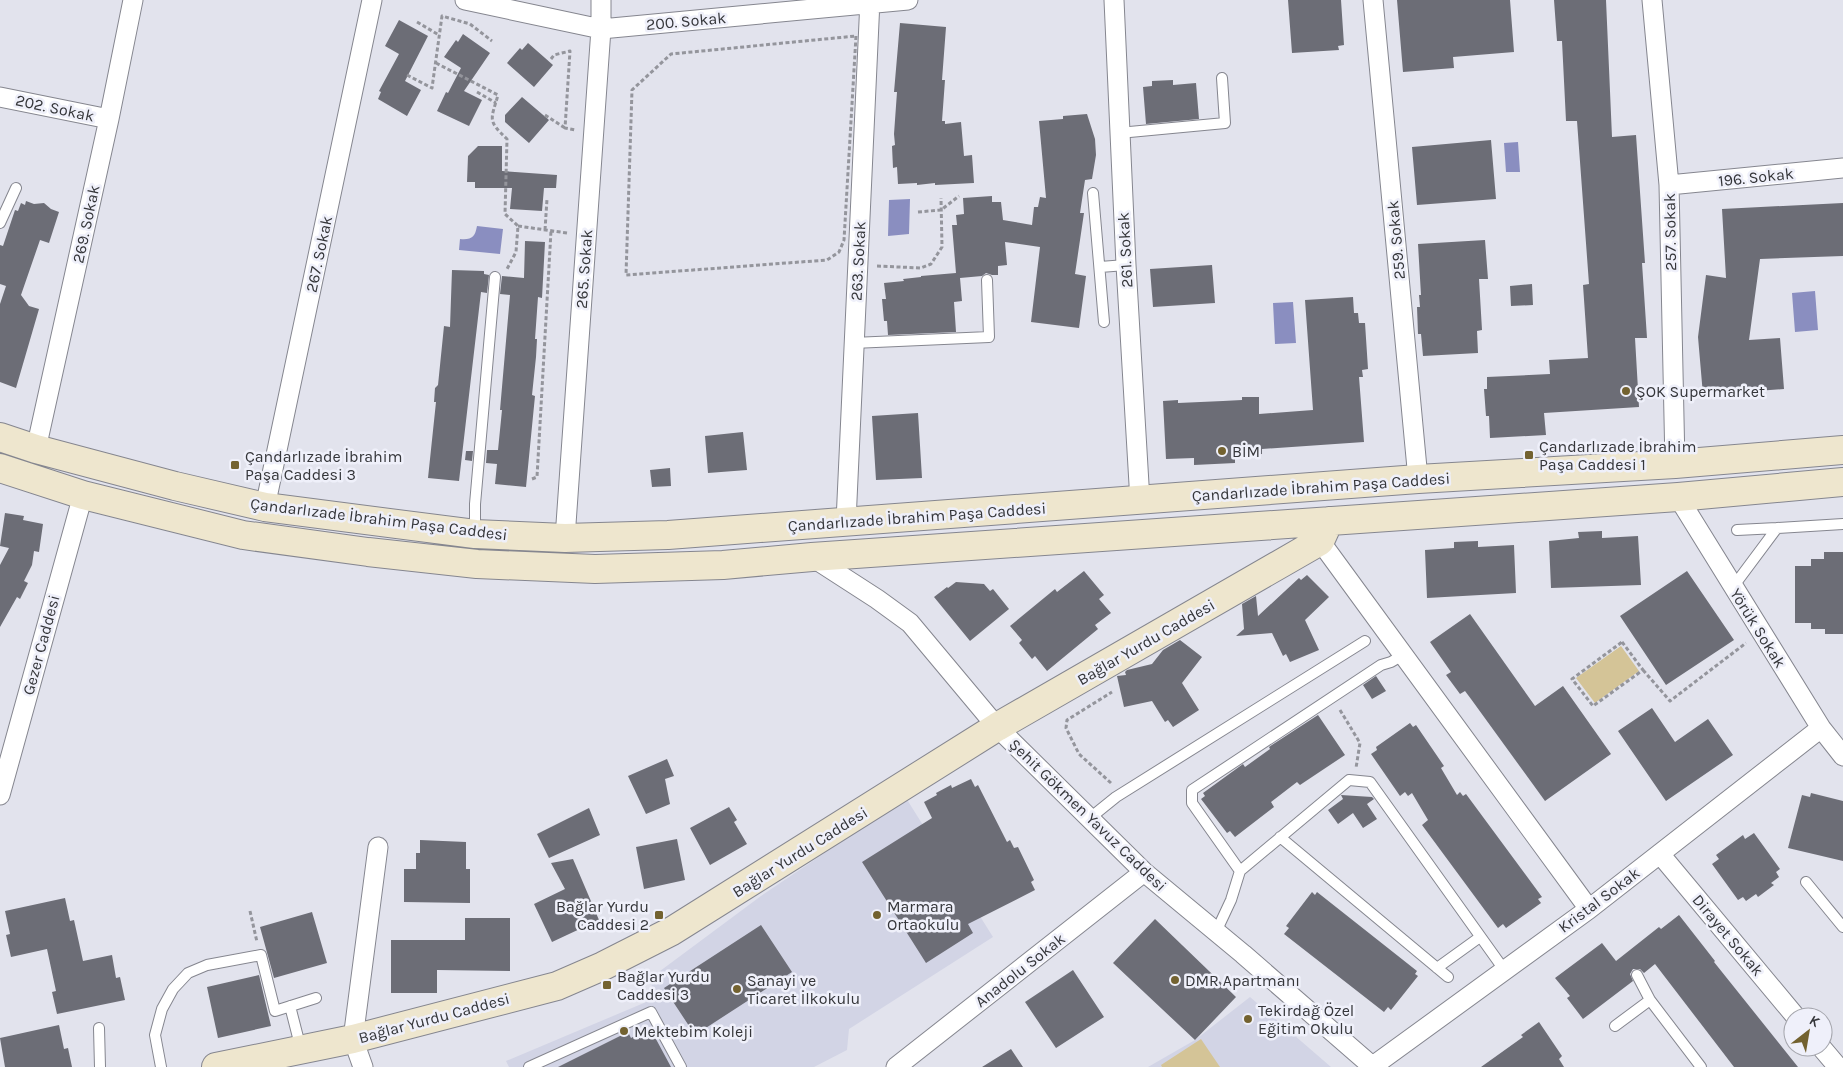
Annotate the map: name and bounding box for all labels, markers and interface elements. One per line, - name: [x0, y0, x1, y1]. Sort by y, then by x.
- street label: 200. Sokak: [645, 8, 727, 34]
- street label: 202. Sokak: [14, 90, 96, 126]
- street label: 196. Sokak: [1717, 164, 1795, 190]
- street label: 269. Sokak: [68, 183, 104, 265]
- street label: 257. Sokak: [1660, 193, 1680, 271]
- street label: 259. Sokak: [1383, 200, 1409, 280]
- street label: 261. Sokak: [1114, 212, 1136, 288]
- street label: 267. Sokak: [302, 214, 336, 294]
- street label: 263. Sokak: [846, 221, 870, 301]
- street label: 265. Sokak: [572, 229, 596, 309]
- place label: ŞOK Supermarket: [1636, 382, 1765, 401]
- marker: ŞOK Supermarket: [1620, 385, 1632, 397]
- place label: Çandarlızade İbrahim Paşa Caddesi 1: [1539, 437, 1696, 474]
- place label: BİM: [1232, 442, 1260, 461]
- marker: BİM: [1216, 445, 1228, 457]
- place label: Çandarlızade İbrahim Paşa Caddesi 3: [245, 447, 402, 484]
- marker: Çandarlızade İbrahim Paşa Caddesi 1: [1523, 449, 1535, 461]
- marker: Çandarlızade İbrahim Paşa Caddesi 3: [229, 459, 241, 471]
- street label: Çandarlızade İbrahim Paşa Caddesi: [1191, 468, 1451, 506]
- street label: Çandarlızade İbrahim Paşa Caddesi: [249, 494, 509, 544]
- street label: Çandarlızade İbrahim Paşa Caddesi: [787, 498, 1047, 536]
- street label: Yörük Sokak: [1726, 585, 1790, 671]
- street label: Gezer Caddesi: [19, 593, 63, 697]
- street label: Bağlar Yurdu Caddesi: [1074, 595, 1218, 689]
- street label: Şehit Gökmen Yavuz Caddesi: [1005, 735, 1171, 895]
- street label: Bağlar Yurdu Caddesi: [729, 803, 871, 901]
- street label: Kristal Sokak: [1555, 863, 1643, 937]
- street label: Dirayet Sokak: [1688, 890, 1768, 980]
- place label: Bağlar Yurdu Caddesi 2: [556, 897, 649, 934]
- place label: Marmara Ortaokulu: [887, 897, 960, 934]
- marker: Bağlar Yurdu Caddesi 2: [653, 909, 665, 921]
- marker: Marmara Ortaokulu: [871, 909, 883, 921]
- street label: Anadolu Sokak: [971, 929, 1069, 1011]
- place label: Bağlar Yurdu Caddesi 3: [617, 967, 710, 1004]
- place label: Sanayi ve Ticaret İlkokulu: [747, 971, 860, 1008]
- place label: DMR Apartmanı: [1185, 971, 1300, 990]
- marker: DMR Apartmanı: [1169, 974, 1181, 986]
- marker: Bağlar Yurdu Caddesi 3: [601, 979, 613, 991]
- marker: Sanayi ve Ticaret İlkokulu: [731, 983, 743, 995]
- street label: Bağlar Yurdu Caddesi: [356, 989, 512, 1047]
- place label: Tekirdağ Özel Eğitim Okulu: [1258, 1001, 1354, 1038]
- north arrow: [1783, 1007, 1833, 1057]
- text: K: [1806, 1012, 1823, 1031]
- marker: Tekirdağ Özel Eğitim Okulu: [1242, 1013, 1254, 1025]
- place label: Mektebim Koleji: [634, 1022, 753, 1041]
- marker: Mektebim Koleji: [618, 1025, 630, 1037]

